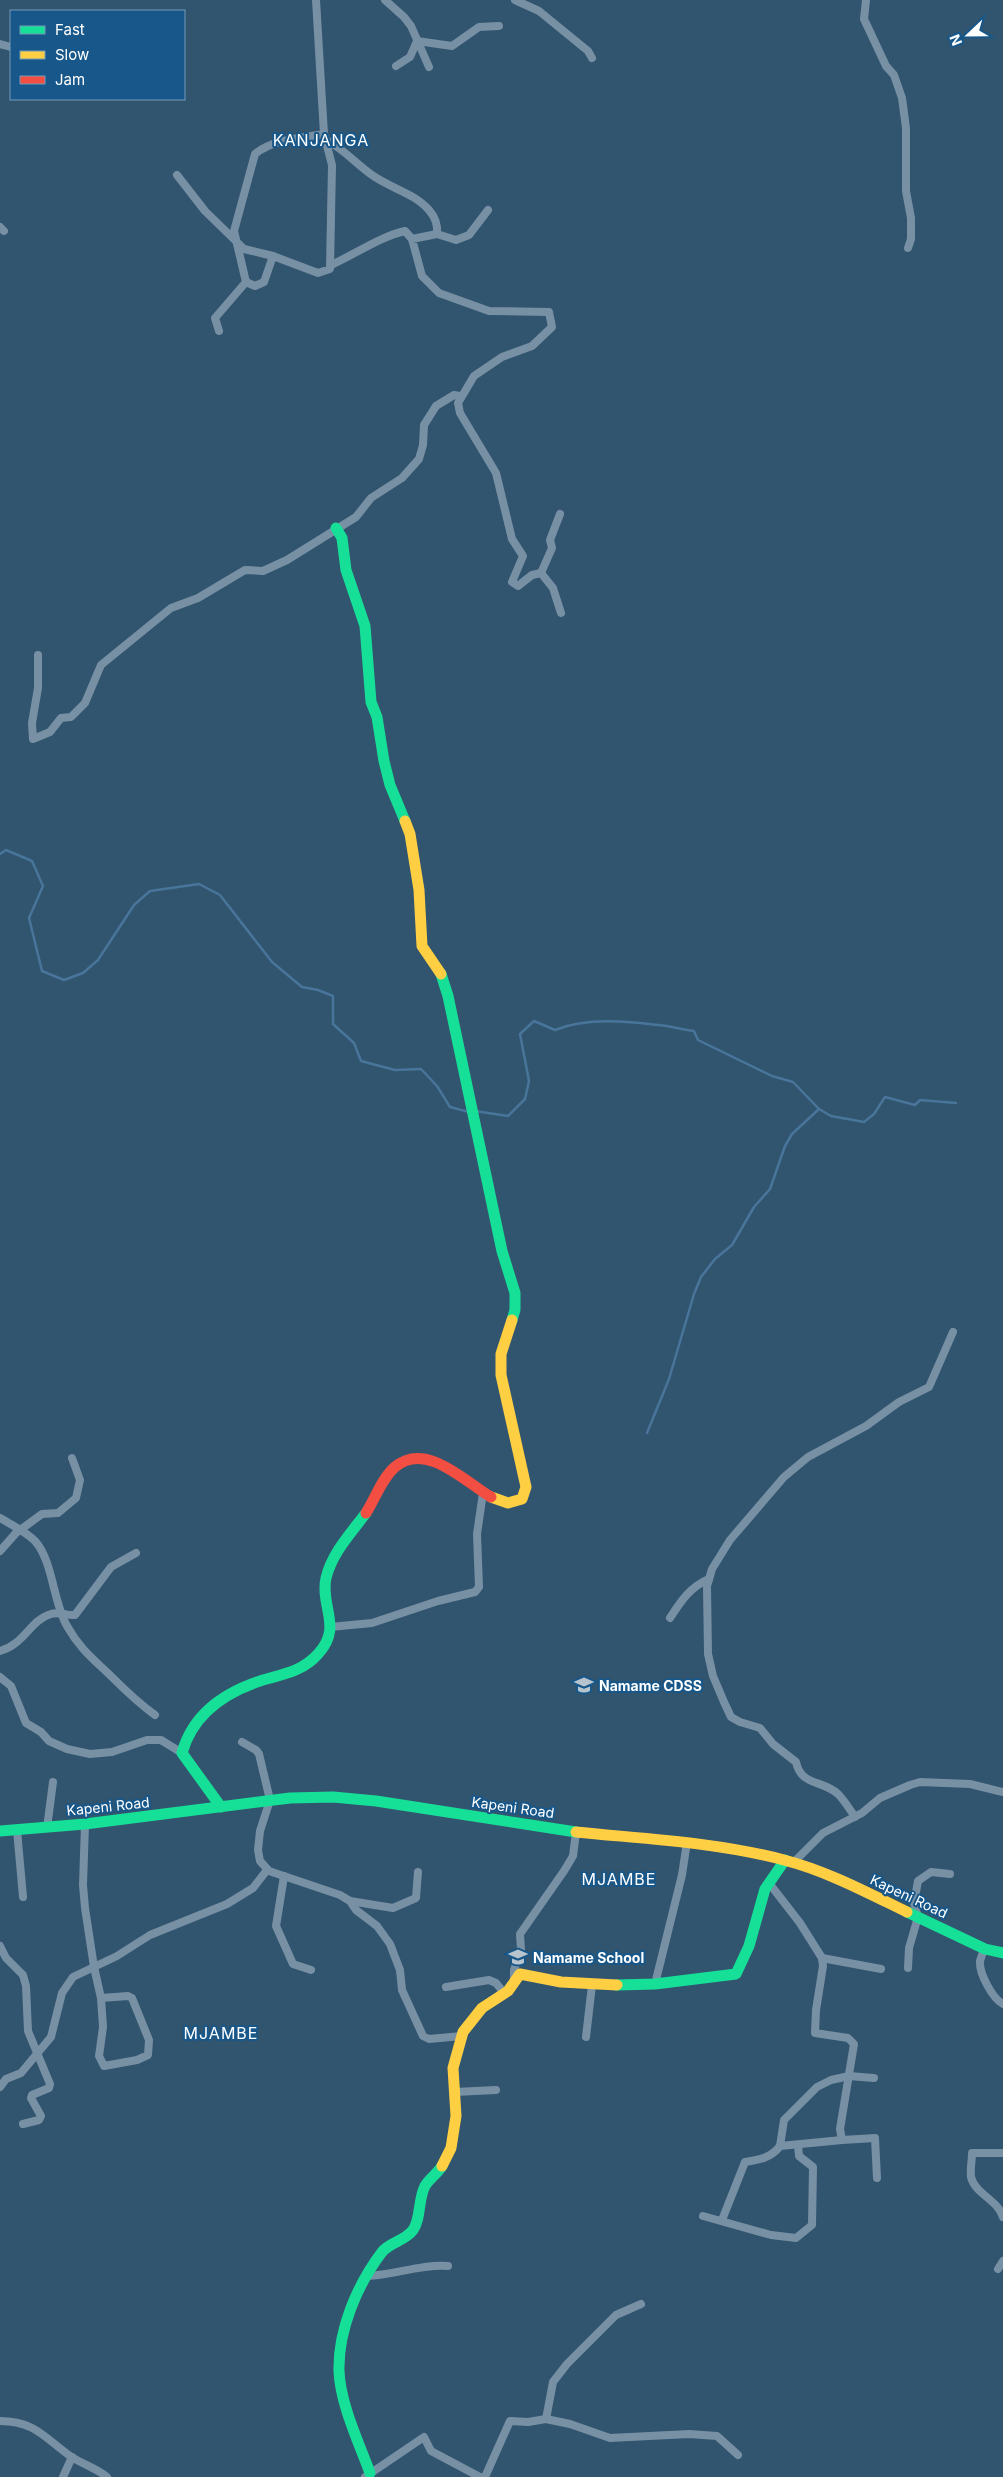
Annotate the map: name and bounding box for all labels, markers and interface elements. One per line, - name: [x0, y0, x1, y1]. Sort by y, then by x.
- legend: [10, 10, 185, 100]
- north arrow: [943, 10, 993, 60]
- text: Fast: [55, 20, 85, 39]
- text: N: [946, 32, 965, 48]
- text: Slow: [55, 45, 89, 64]
- text: Jam: [55, 70, 85, 89]
- district label: KANJANGA: [273, 130, 369, 150]
- school or university icon: Namame CDSS: [573, 1674, 595, 1696]
- place label: Namame CDSS: [599, 1677, 702, 1694]
- street label: Kapeni Road: [66, 1793, 150, 1819]
- street label: Kapeni Road: [471, 1793, 555, 1821]
- district label: MJAMBE: [582, 1869, 656, 1889]
- street label: Kapeni Road: [868, 1871, 950, 1921]
- school or university icon: Namame School: [507, 1946, 529, 1968]
- place label: Namame School: [533, 1949, 644, 1966]
- district label: MJAMBE: [184, 2023, 258, 2043]

